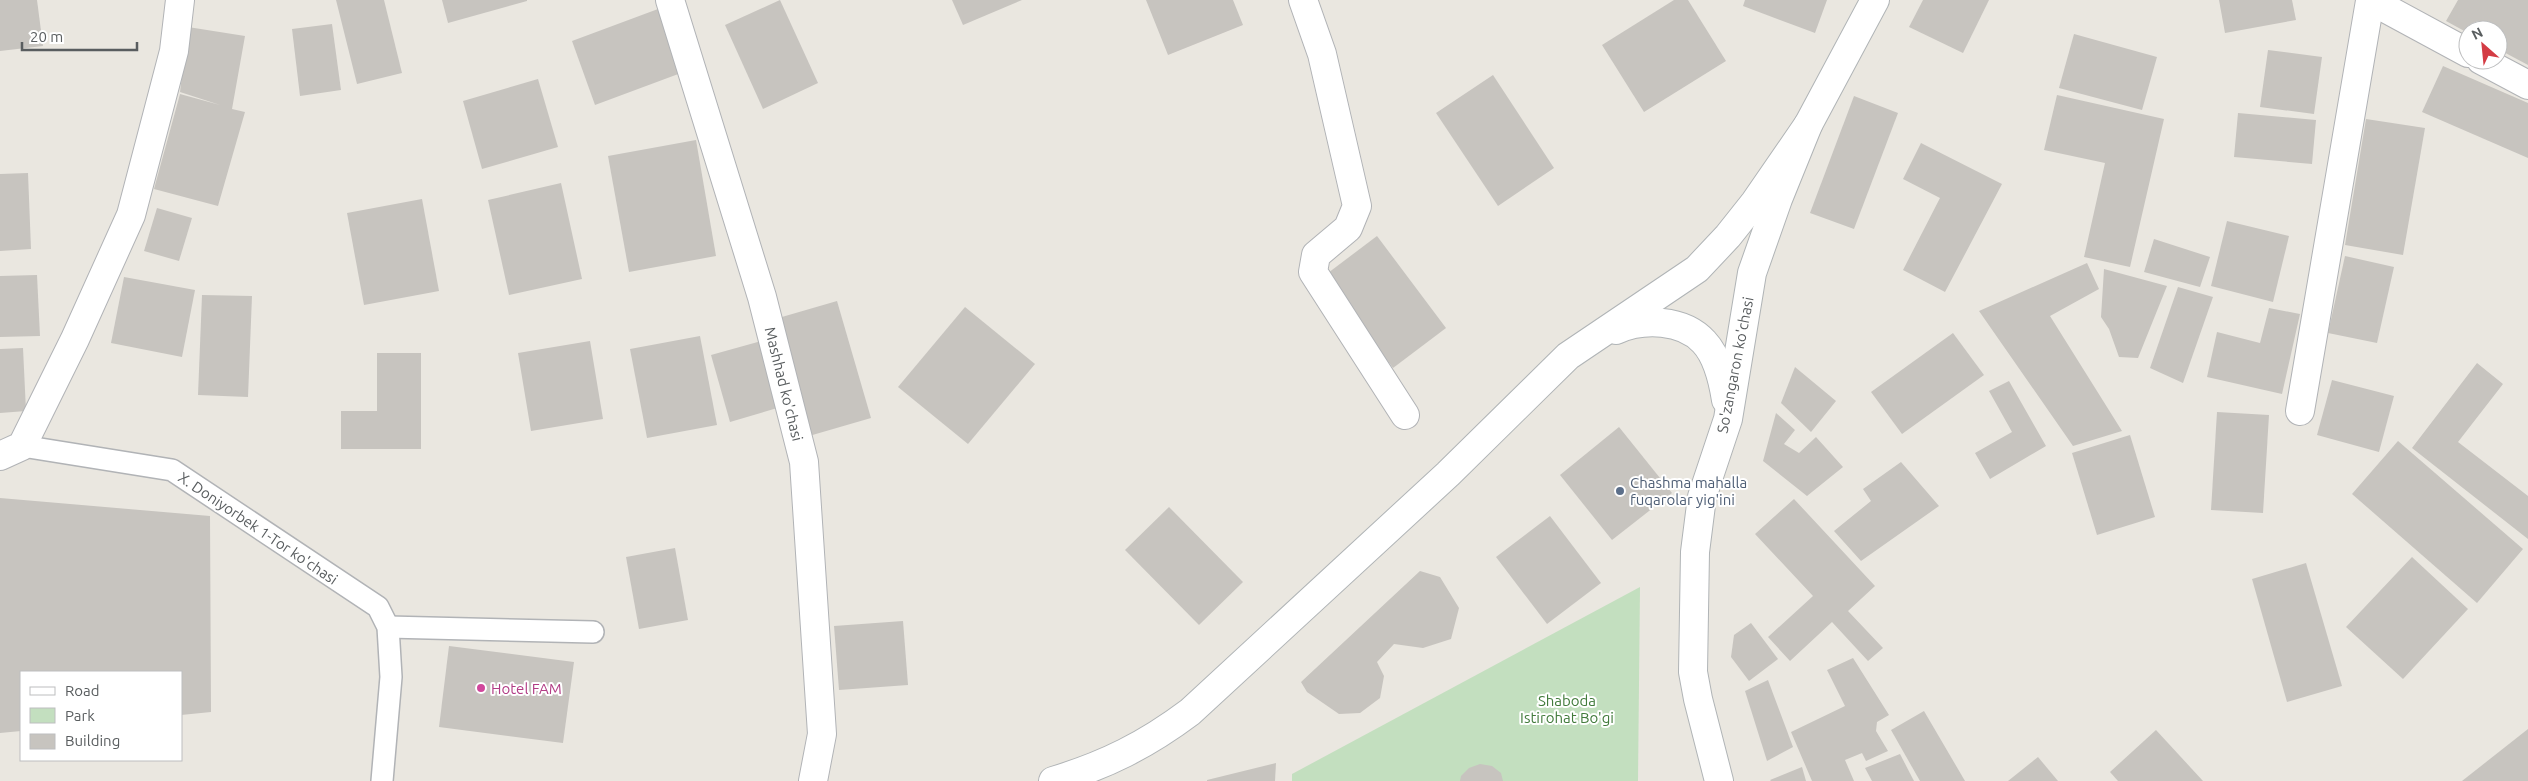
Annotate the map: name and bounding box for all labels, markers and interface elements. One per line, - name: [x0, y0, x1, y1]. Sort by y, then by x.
- scale bar: [22, 20, 138, 52]
- north arrow: [2458, 20, 2508, 70]
- text: N: [2469, 24, 2485, 43]
- text: 20 m: [30, 28, 63, 45]
- street label: So'zangaron ko'chasi: [1713, 295, 1757, 435]
- street label: Mashhad ko'chasi: [762, 325, 806, 443]
- street label: X. Doniyorbek 1-Tor ko'chasi: [175, 468, 341, 588]
- place label: Chashma mahalla fuqarolar yig'ini: [1630, 474, 1747, 508]
- marker: Chashma mahalla fuqarolar yig'ini: [1614, 485, 1626, 497]
- legend: [20, 671, 182, 761]
- place label: Hotel FAM: [491, 680, 562, 697]
- text: Road: [65, 682, 100, 699]
- marker: Hotel FAM: [475, 682, 487, 694]
- park label: Shaboda Istirohat Bo'gi: [1520, 692, 1614, 726]
- text: Park: [65, 707, 95, 724]
- text: Building: [65, 732, 120, 749]

